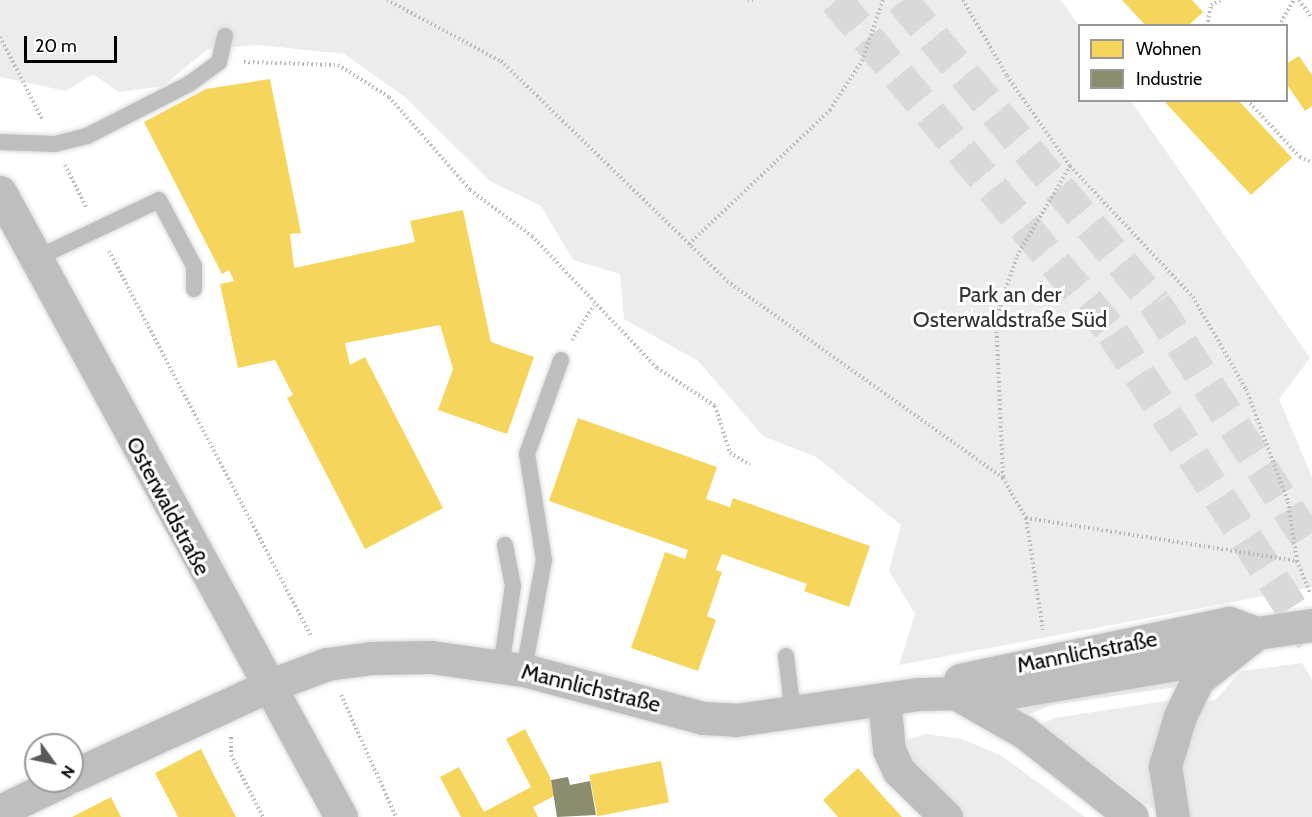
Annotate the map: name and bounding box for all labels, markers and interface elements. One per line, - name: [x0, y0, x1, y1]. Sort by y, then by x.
- scale bar: [27, 24, 120, 62]
- legend: [1078, 24, 1288, 102]
- text: 20 m: [35, 35, 77, 57]
- text: Wohnen: [1136, 38, 1201, 60]
- text: Industrie: [1136, 68, 1202, 90]
- park label: Park an der Osterwaldstraße Süd: [913, 281, 1107, 332]
- street label: Osterwaldstraße: [120, 432, 216, 580]
- street label: Mannlichstraße: [1015, 625, 1159, 679]
- street label: Mannlichstraße: [519, 658, 663, 718]
- north arrow: [24, 733, 84, 793]
- text: N: [57, 762, 79, 782]

